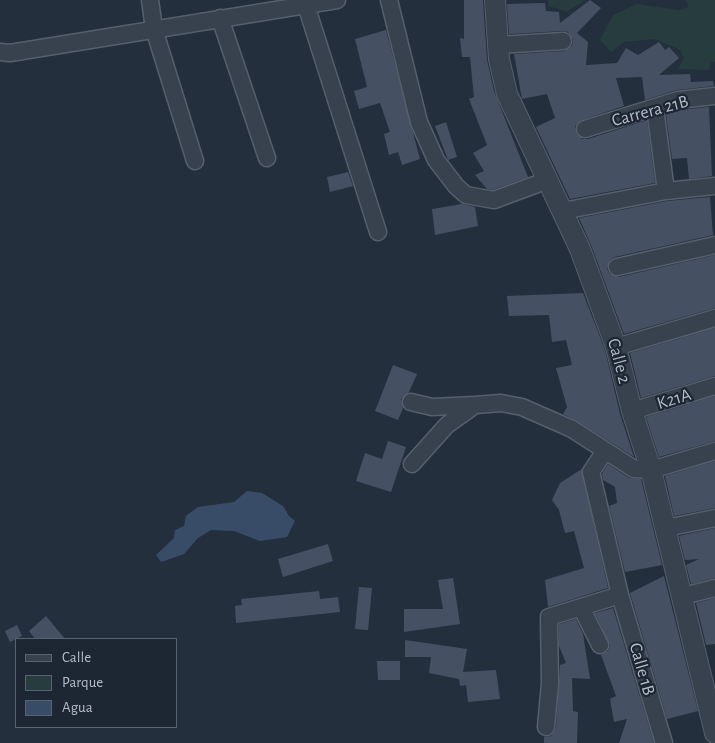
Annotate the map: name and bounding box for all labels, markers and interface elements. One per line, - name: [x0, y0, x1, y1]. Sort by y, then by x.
- street label: Carrera 21B: [609, 90, 691, 132]
- street label: Calle 2: [603, 336, 635, 386]
- street label: K21A: [654, 384, 694, 414]
- legend: [15, 638, 178, 728]
- street label: Calle 1B: [624, 640, 660, 698]
- text: Calle: [62, 650, 91, 665]
- text: Parque: [62, 675, 103, 690]
- text: Agua: [62, 700, 93, 715]

